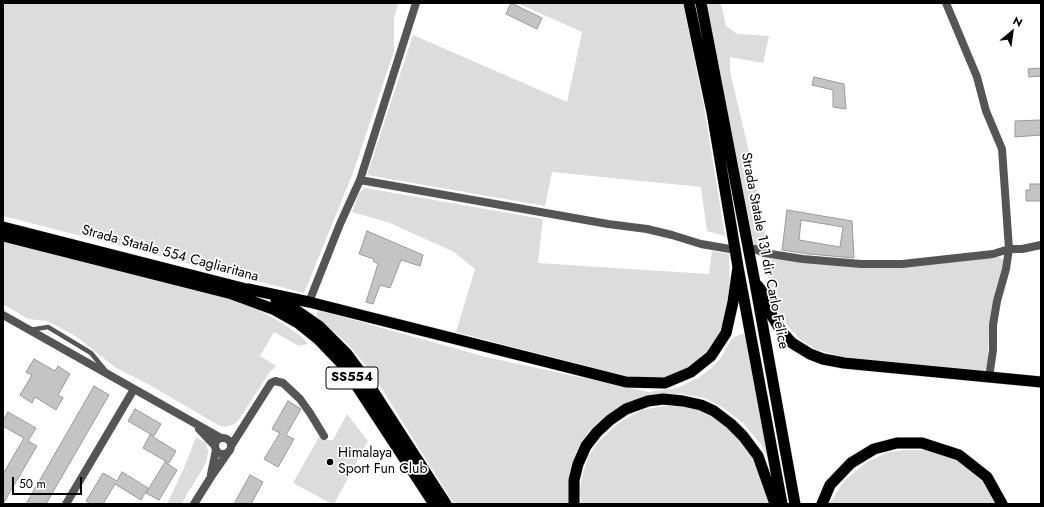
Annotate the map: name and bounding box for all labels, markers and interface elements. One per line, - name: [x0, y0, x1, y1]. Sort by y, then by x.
- north arrow: [992, 12, 1032, 52]
- text: N: [1010, 12, 1026, 31]
- street label: Strada Statale 131 dir Carlo Felice: [737, 151, 791, 351]
- street label: Strada Statale 554 Cagliaritana: [80, 222, 260, 286]
- road number: SS554: [326, 367, 378, 389]
- place label: Himalaya Sport Fun Club: [338, 446, 427, 478]
- marker: Himalaya Sport Fun Club: [325, 457, 335, 467]
- scale bar: [14, 469, 84, 495]
- text: 50 m: [19, 475, 46, 493]

